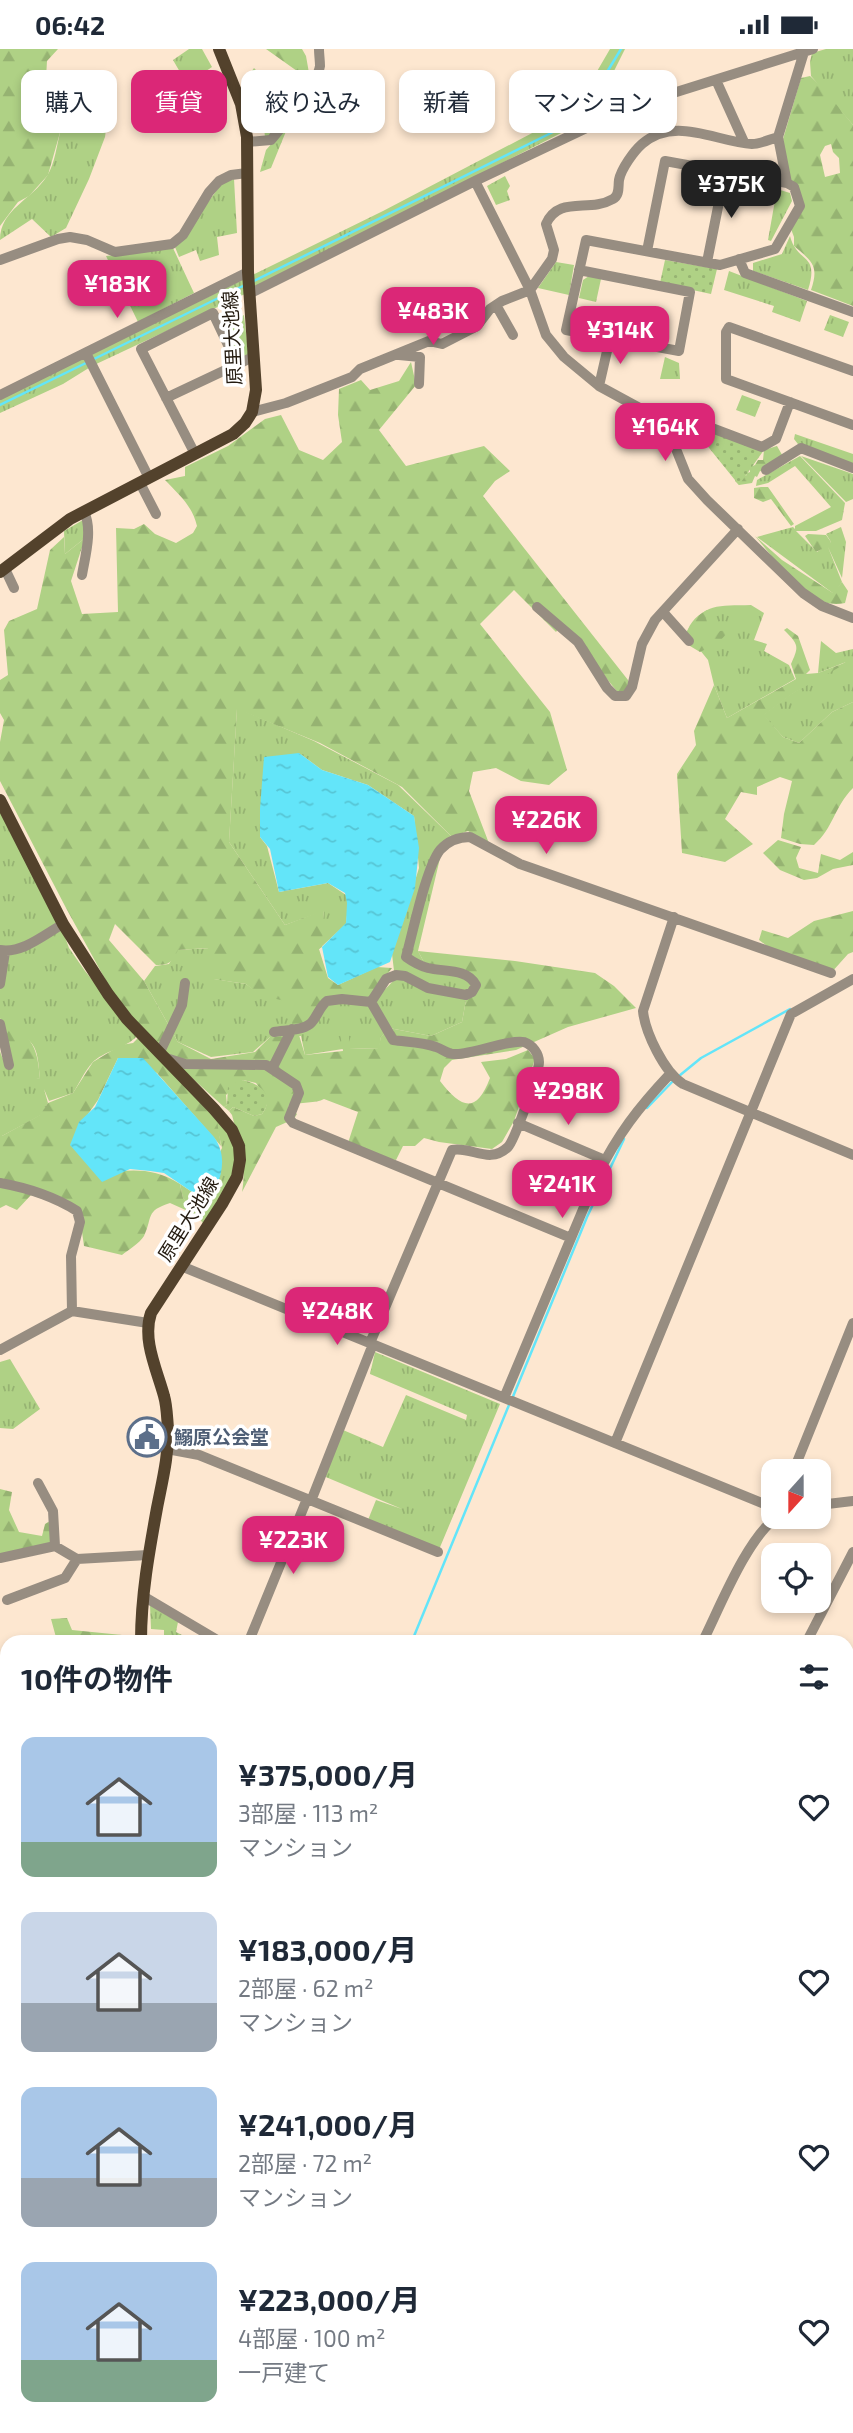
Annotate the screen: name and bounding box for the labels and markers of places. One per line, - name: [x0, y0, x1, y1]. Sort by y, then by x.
- pin: ¥375K: [682, 160, 780, 220]
- pin: ¥183K: [68, 261, 166, 320]
- pin: ¥483K: [384, 287, 482, 347]
- pin: ¥314K: [571, 307, 669, 366]
- pin: ¥164K: [616, 403, 714, 463]
- pin: ¥226K: [497, 797, 595, 856]
- pin: ¥298K: [519, 1067, 617, 1127]
- pin: ¥241K: [513, 1161, 611, 1220]
- pin: ¥248K: [288, 1287, 386, 1347]
- public building icon: 鰯原公会堂: [126, 1416, 168, 1458]
- place label: 鰯原公会堂: [174, 1425, 269, 1448]
- pin: ¥223K: [244, 1517, 342, 1576]

